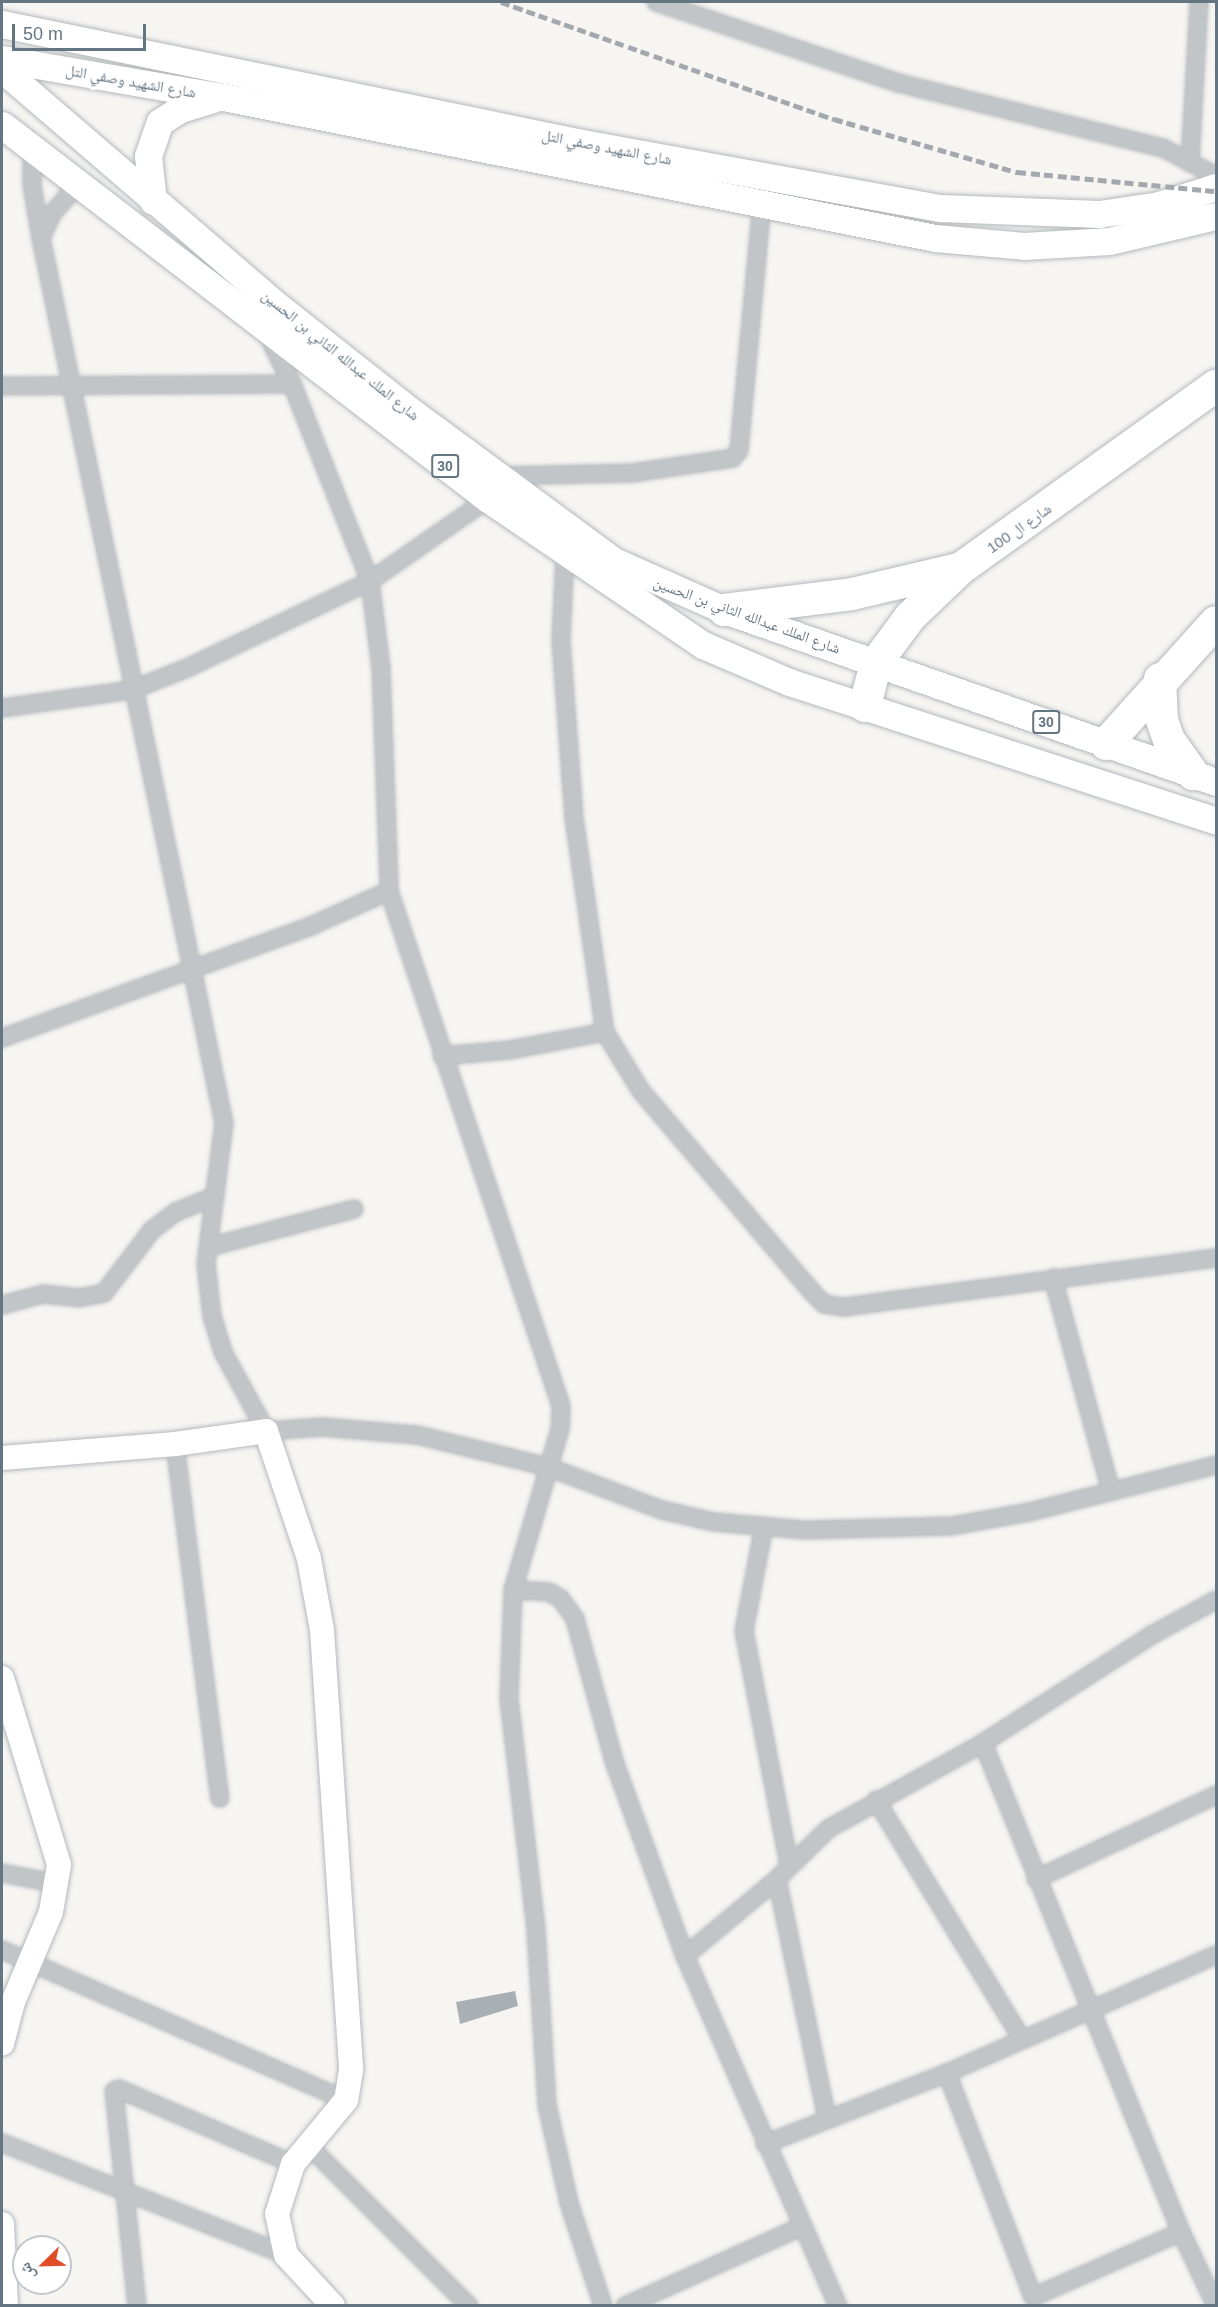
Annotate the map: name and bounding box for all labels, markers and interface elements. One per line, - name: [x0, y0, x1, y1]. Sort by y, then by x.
- scale bar: [15, 12, 148, 50]
- text: 50 m: [23, 24, 63, 44]
- street label: شارع الشهيد وصفي التل: [65, 61, 197, 101]
- street label: شارع الشهيد وصفي التل: [541, 126, 673, 168]
- street label: شارع الملك عبدالله الثاني بن الحسين: [259, 286, 423, 424]
- road number: 30: [430, 455, 460, 477]
- street label: شارع ال 100: [983, 499, 1055, 557]
- street label: شارع الملك عبدالله الثاني بن الحسين: [651, 573, 843, 657]
- road number: 30: [1031, 711, 1061, 733]
- north arrow: [12, 2235, 72, 2295]
- text: ش: [16, 2260, 38, 2283]

